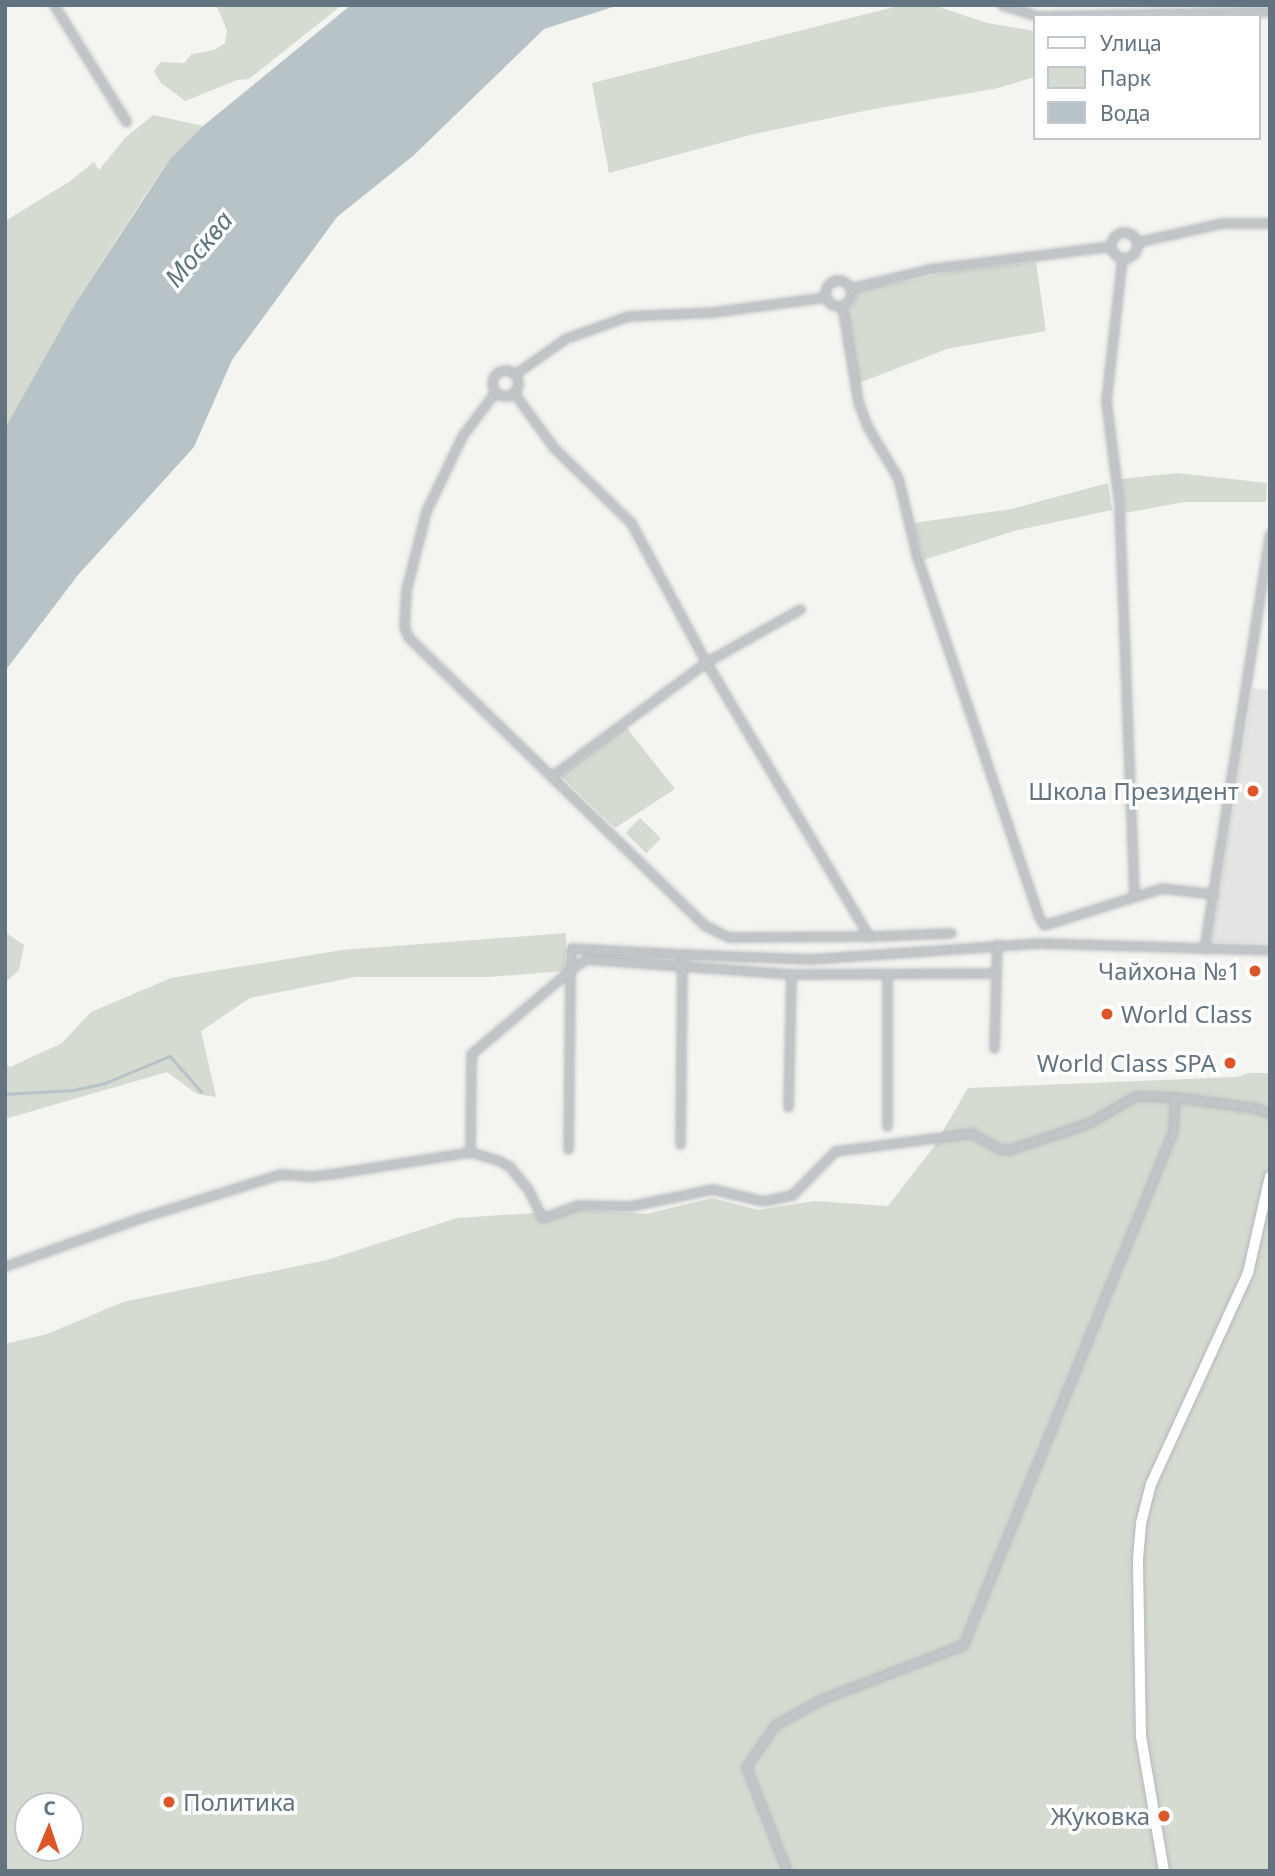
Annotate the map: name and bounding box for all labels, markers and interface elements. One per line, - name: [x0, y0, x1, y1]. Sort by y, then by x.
- legend: [1034, 14, 1261, 140]
- text: Улица: [1100, 29, 1162, 57]
- text: Парк: [1100, 64, 1151, 92]
- text: Вода: [1100, 99, 1150, 127]
- water label: Москва: [158, 205, 240, 293]
- place label: Школа Президент: [1028, 777, 1239, 805]
- marker: Школа Президент: [1245, 783, 1261, 799]
- place label: Чайхона №1: [1098, 957, 1241, 985]
- marker: Чайхона №1: [1247, 963, 1263, 979]
- place label: World Class: [1121, 1000, 1252, 1028]
- marker: World Class: [1099, 1006, 1115, 1022]
- place label: World Class SPA: [1037, 1049, 1216, 1077]
- marker: World Class SPA: [1222, 1055, 1238, 1071]
- place label: Политика: [183, 1788, 296, 1816]
- north arrow: [14, 1792, 84, 1862]
- marker: Политика: [161, 1794, 177, 1810]
- text: С: [43, 1795, 56, 1821]
- place label: Жуковка: [1051, 1802, 1150, 1830]
- marker: Жуковка: [1156, 1808, 1172, 1824]

